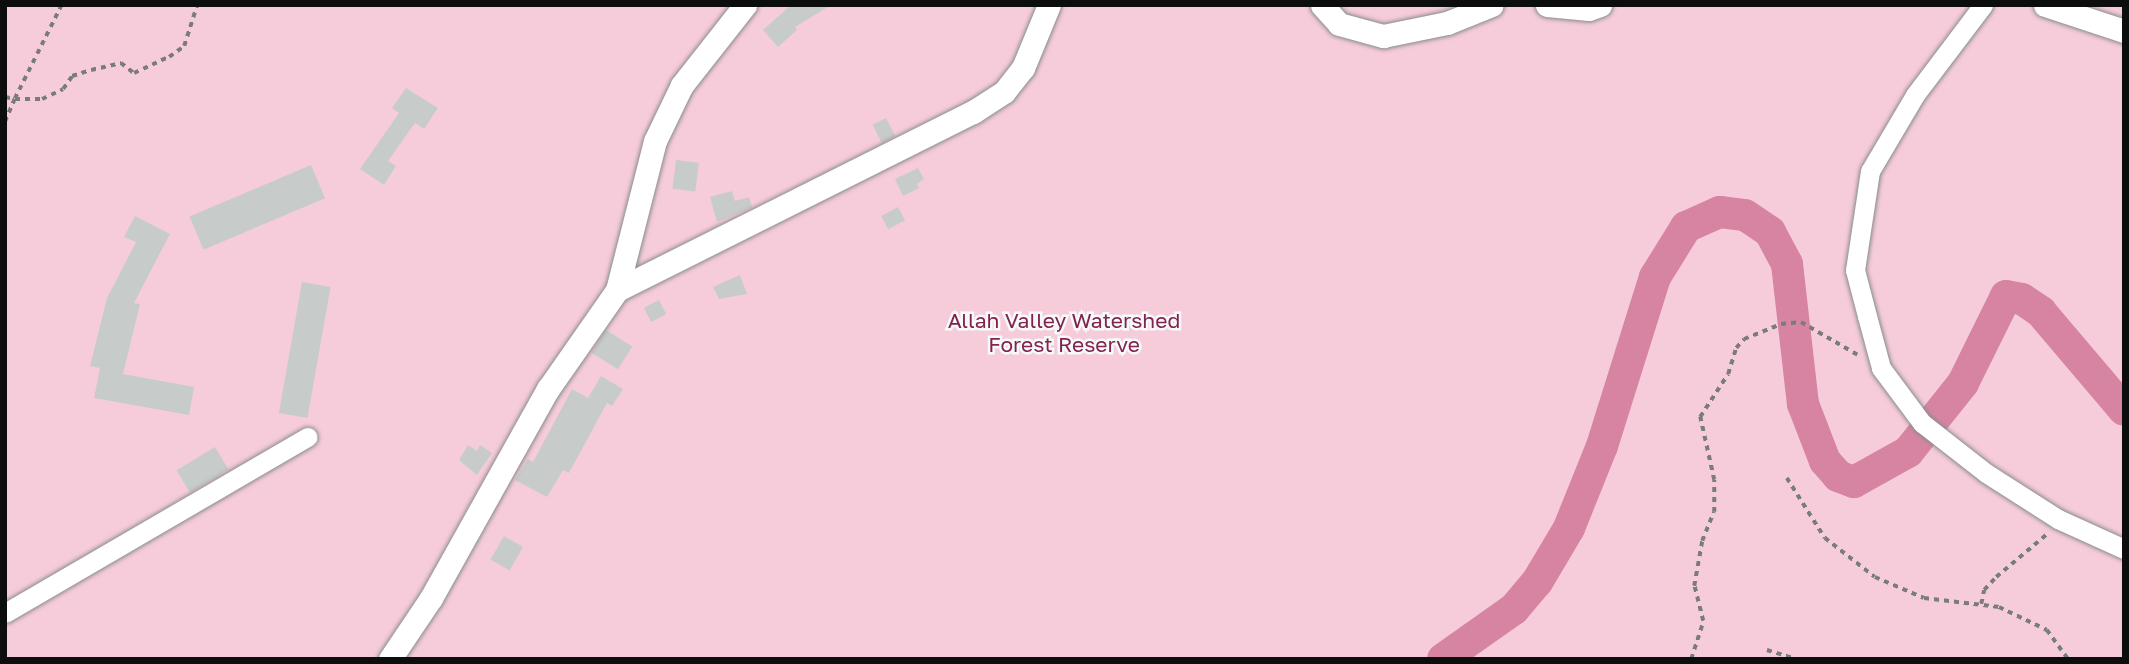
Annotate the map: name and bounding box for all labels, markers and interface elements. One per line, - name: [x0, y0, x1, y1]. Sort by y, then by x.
- park label: Allah Valley Watershed Forest Reserve: [948, 307, 1180, 357]

